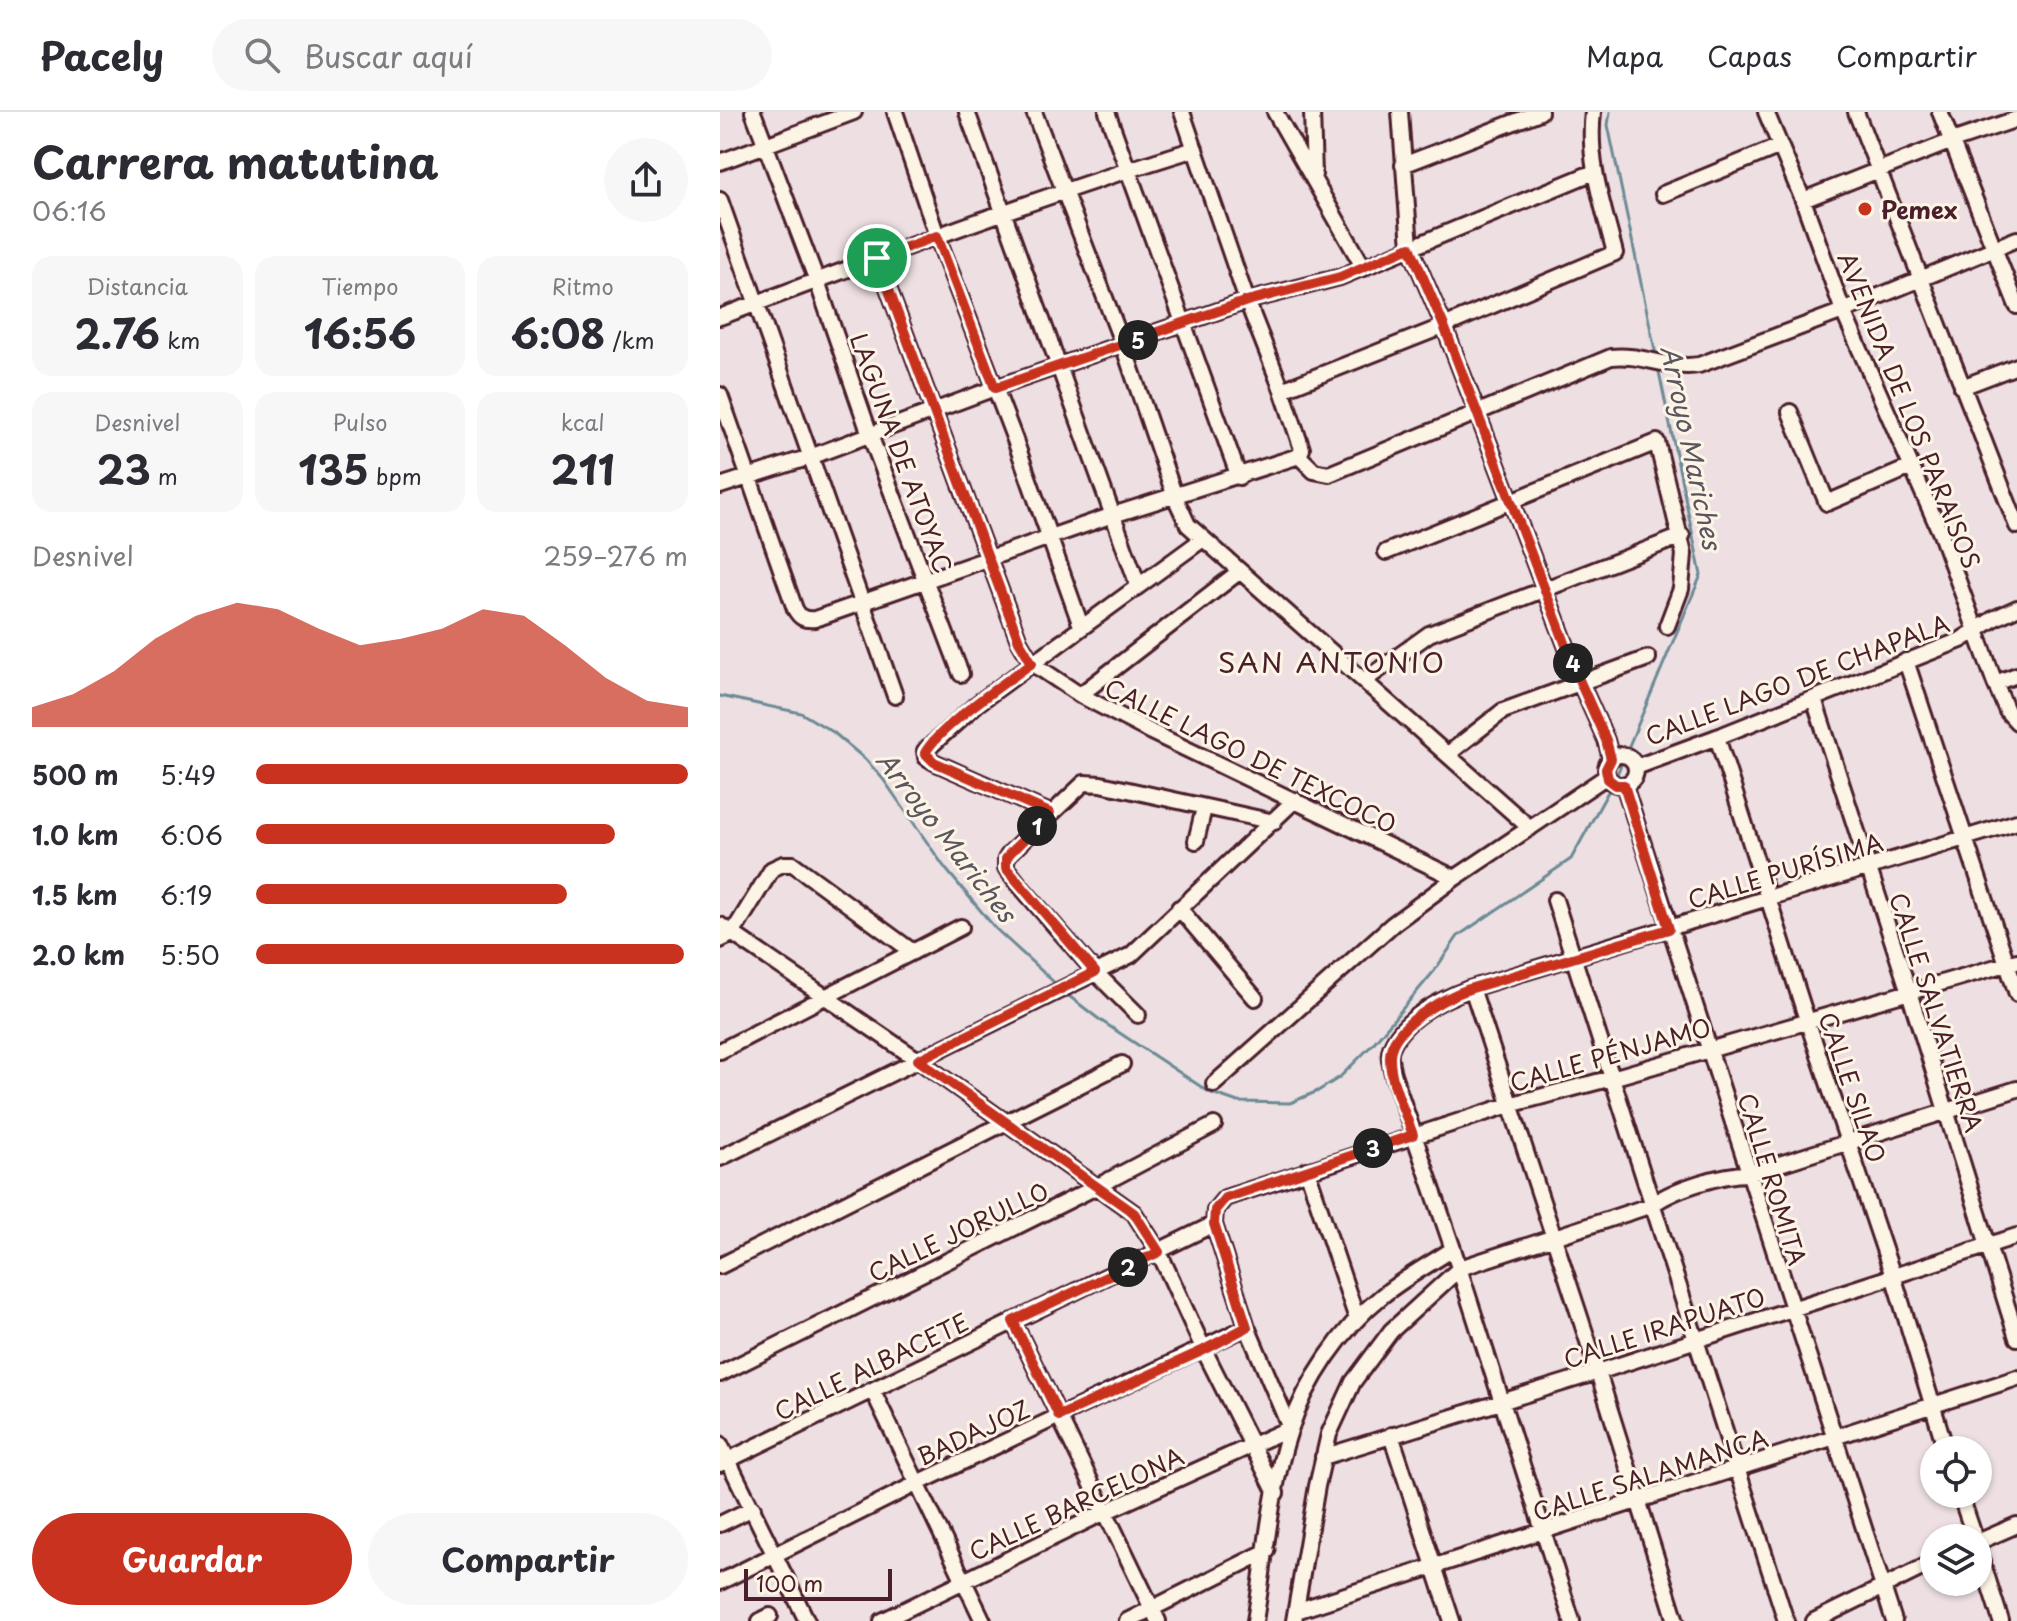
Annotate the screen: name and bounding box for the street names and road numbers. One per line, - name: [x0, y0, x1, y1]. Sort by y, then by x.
- street label: AVENIDA DE LOS PARAISOS: [1830, 246, 1990, 574]
- street label: LAGUNA DE ATOYAC: [842, 328, 962, 578]
- street label: CALLE LAGO DE CHAPALA: [1640, 604, 1954, 754]
- street label: CALLE LAGO DE TEXCOCO: [1099, 669, 1403, 841]
- street label: CALLE PURÍSIMA: [1683, 823, 1887, 917]
- street label: CALLE SALVATIERRA: [1881, 887, 1993, 1137]
- street label: CALLE SILAO: [1810, 1007, 1896, 1167]
- street label: CALLE PÉNJAMO: [1505, 1008, 1715, 1100]
- street label: CALLE ROMITA: [1730, 1088, 1816, 1270]
- street label: CALLE JORULLO: [862, 1172, 1054, 1290]
- street label: CALLE IRAPUATO: [1559, 1277, 1769, 1377]
- street label: CALLE ALBACETE: [768, 1303, 974, 1429]
- street label: BADAJOZ: [911, 1390, 1035, 1474]
- street label: CALLE SALAMANCA: [1528, 1419, 1772, 1529]
- street label: CALLE BARCELONA: [963, 1437, 1189, 1569]

